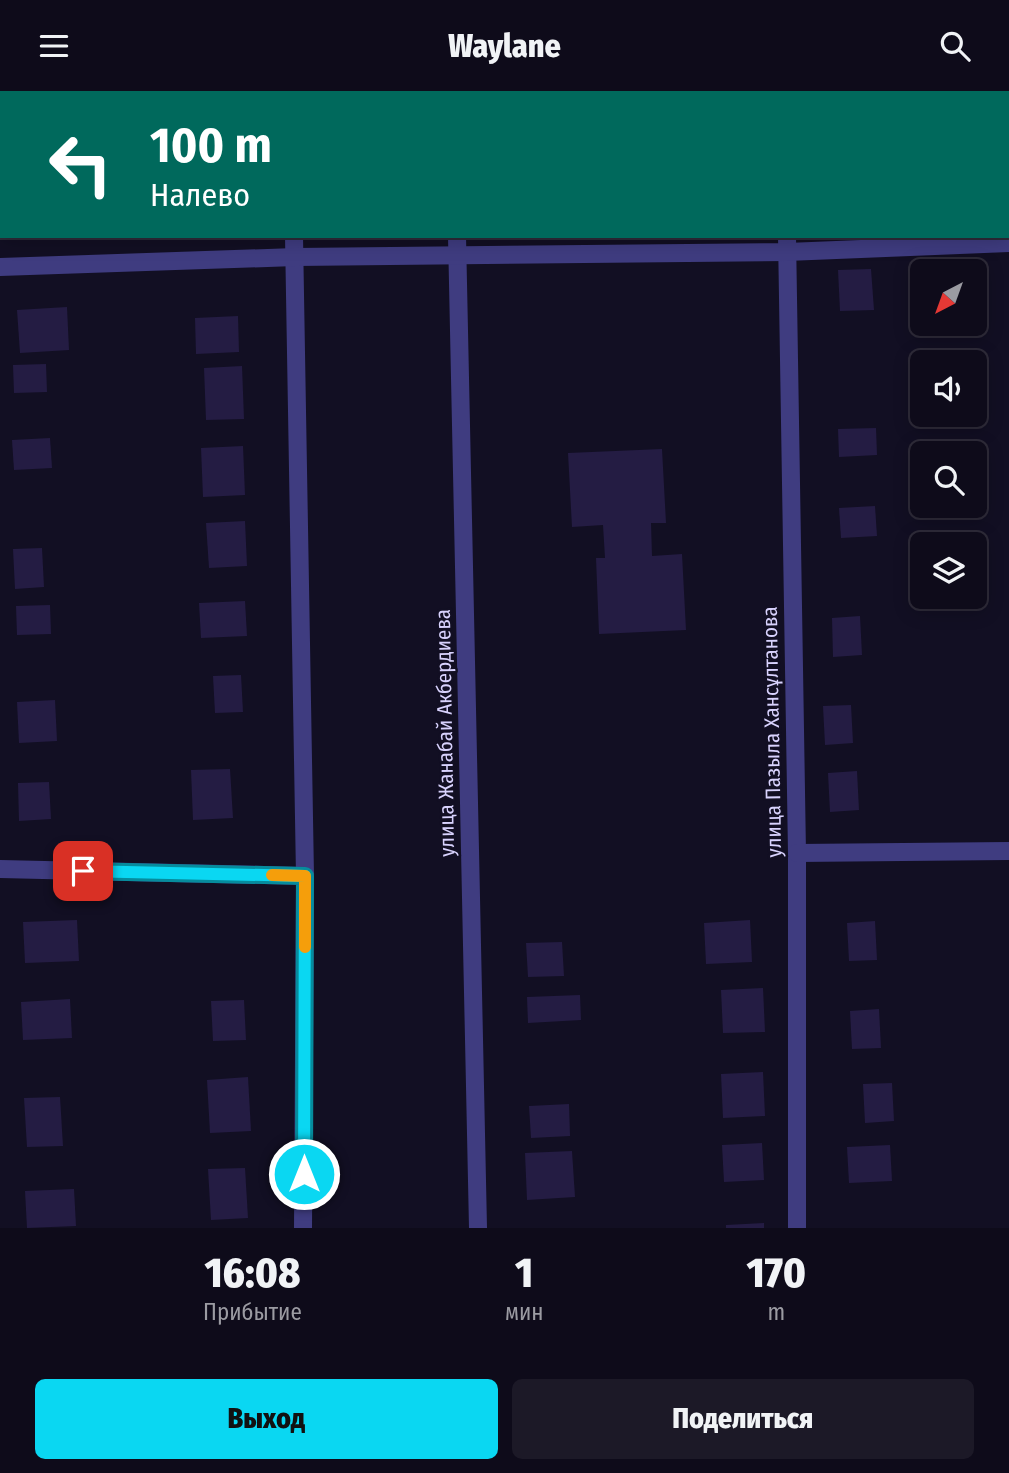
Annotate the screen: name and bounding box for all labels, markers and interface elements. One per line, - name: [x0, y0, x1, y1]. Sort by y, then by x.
- icon: menu: [35, 27, 73, 65]
- text: Waylane: [448, 27, 561, 65]
- icon: search: [936, 27, 974, 65]
- text: 100 m: [150, 116, 272, 175]
- icon: left: [35, 119, 126, 210]
- text: Налево: [150, 176, 250, 214]
- north arrow: [910, 259, 987, 336]
- map controls: [910, 259, 987, 609]
- button: sound: [910, 350, 987, 427]
- button: search: [910, 441, 987, 518]
- button: layers: [910, 532, 987, 609]
- street label: улица Пазыла Хансұлтанова: [757, 606, 787, 858]
- street label: улица Жанабай Акбердиева: [430, 609, 460, 857]
- pin: [53, 841, 113, 901]
- icon: arrive: [64, 852, 102, 890]
- position arrow: [267, 1137, 341, 1211]
- text: 16:08: [204, 1248, 300, 1298]
- text: 1: [515, 1248, 533, 1298]
- text: 170: [747, 1248, 806, 1298]
- text: Прибытие: [203, 1298, 302, 1326]
- text: мин: [505, 1298, 544, 1326]
- text: m: [767, 1298, 785, 1326]
- button: Выход: [35, 1379, 498, 1459]
- button: Поделиться: [512, 1379, 974, 1459]

